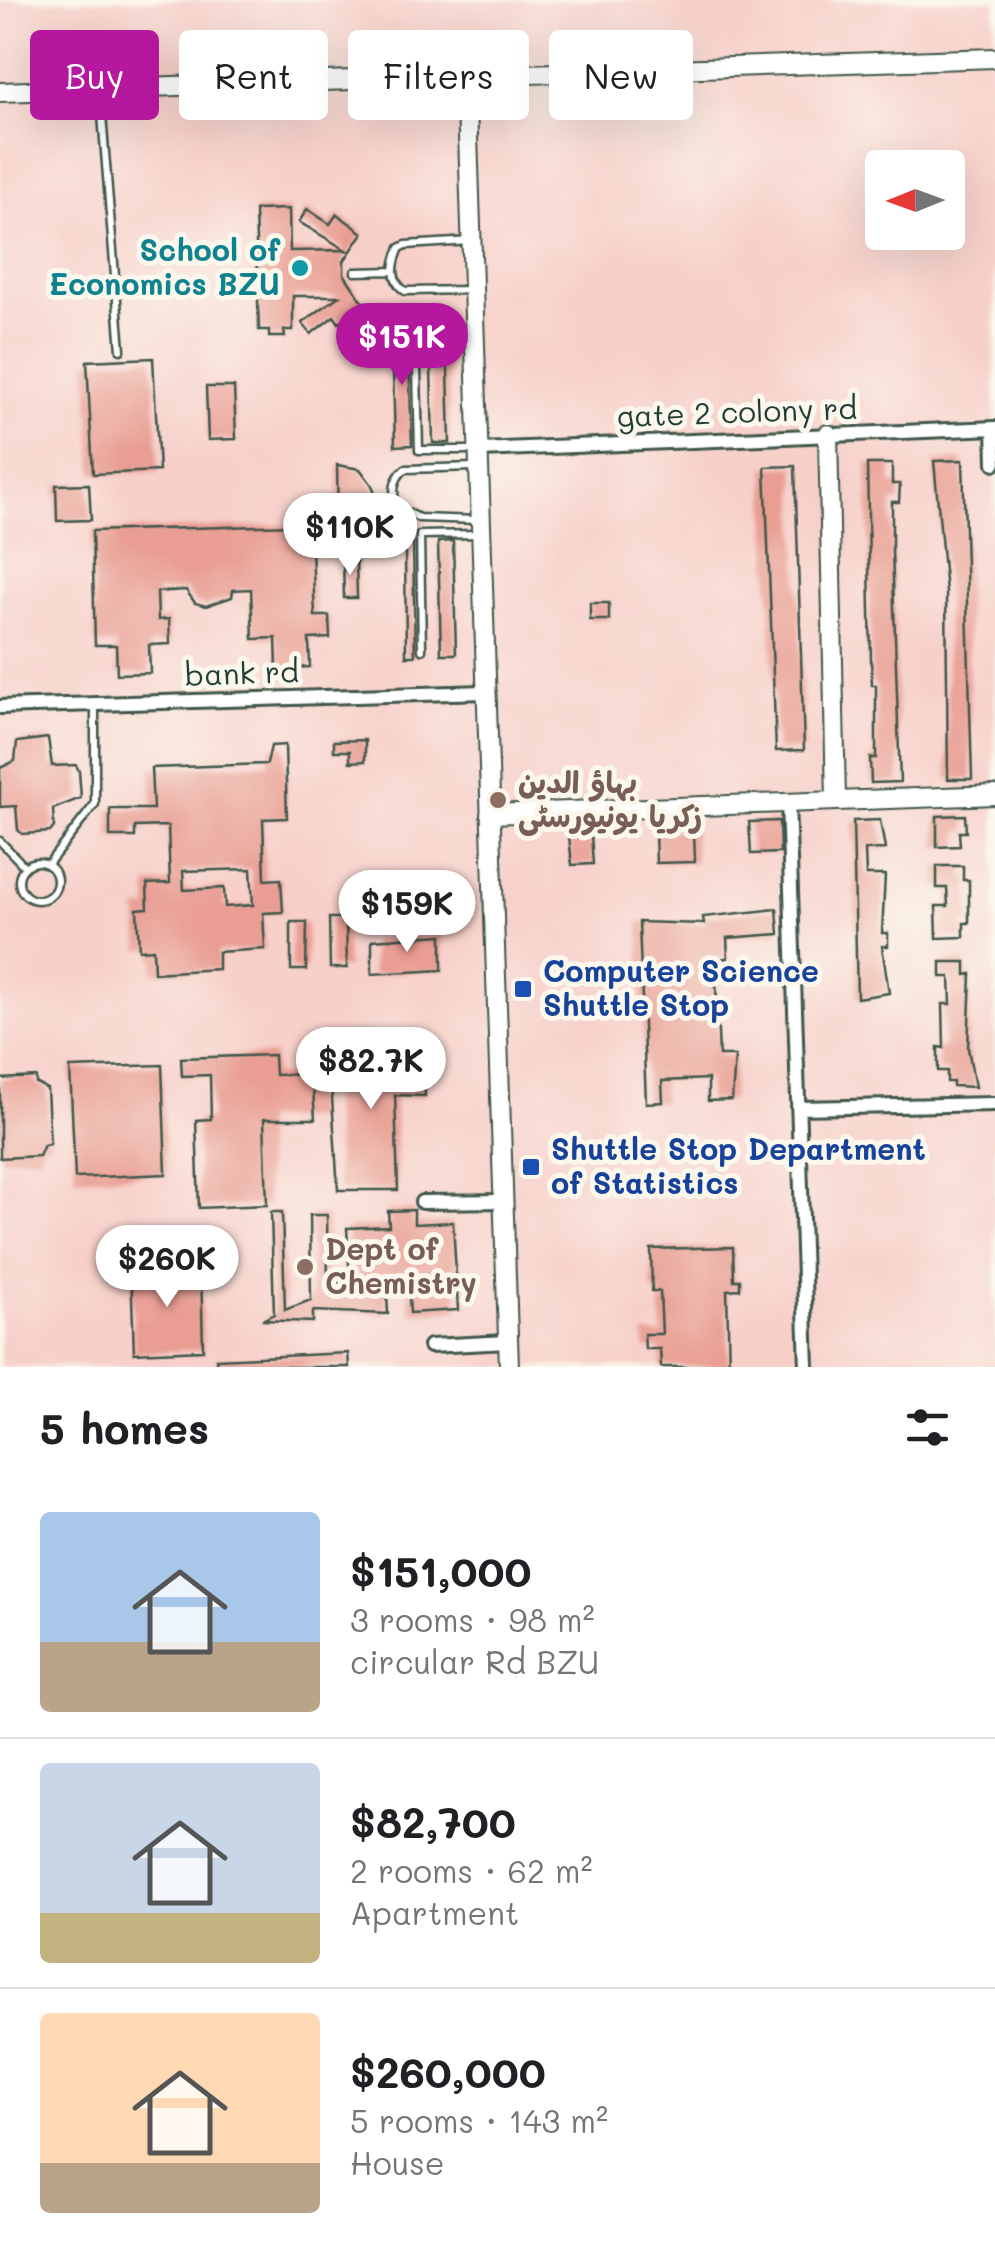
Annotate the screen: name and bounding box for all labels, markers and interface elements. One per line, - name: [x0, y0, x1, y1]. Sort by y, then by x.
- chip: Buy: [30, 30, 159, 120]
- chip: Rent: [179, 30, 328, 120]
- chip: Filters: [348, 30, 529, 120]
- chip: New: [549, 30, 693, 120]
- north arrow: [865, 150, 965, 250]
- map controls: [865, 150, 965, 250]
- place label: School of Economics BZU: [49, 229, 281, 303]
- marker: School of Economics BZU: [289, 257, 311, 279]
- pin: $151K: [332, 303, 472, 388]
- text: $151K: [358, 314, 446, 356]
- street label: gate 2 colony rd: [616, 387, 858, 435]
- pin: $110K: [280, 493, 420, 578]
- text: $110K: [305, 504, 395, 546]
- street label: bank rd: [184, 650, 300, 694]
- place label: بہاؤ الدین زکریا یونیورسٹی: [518, 761, 702, 836]
- marker: بہاؤ الدین زکریا یونیورسٹی: [487, 789, 509, 811]
- pin: $159K: [337, 870, 477, 955]
- text: $159K: [361, 881, 453, 923]
- place label: Computer Science Shuttle Stop: [543, 950, 819, 1024]
- marker: Computer Science Shuttle Stop: [512, 978, 534, 1000]
- pin: $82.7K: [290, 1027, 452, 1112]
- text: $82.7K: [318, 1038, 424, 1080]
- place label: Shuttle Stop Department of Statistics: [551, 1128, 926, 1202]
- marker: Shuttle Stop Department of Statistics: [520, 1156, 542, 1178]
- pin: $260K: [97, 1225, 237, 1310]
- place label: Dept of Chemistry: [325, 1228, 477, 1302]
- text: $260K: [118, 1236, 216, 1278]
- marker: Dept of Chemistry: [294, 1256, 316, 1278]
- text: 5 homes: [40, 1400, 209, 1455]
- icon: filters: [900, 1400, 955, 1455]
- text: $151,000: [350, 1543, 532, 1598]
- icon: home: [120, 1552, 240, 1672]
- text: 3 rooms · 98 m²: [350, 1598, 595, 1640]
- text: circular Rd BZU: [350, 1640, 599, 1682]
- text: $82,700: [350, 1794, 516, 1849]
- icon: home: [120, 1803, 240, 1923]
- text: 2 rooms · 62 m²: [350, 1849, 593, 1891]
- text: Apartment: [350, 1891, 519, 1933]
- text: $260,000: [350, 2044, 546, 2099]
- icon: home: [120, 2053, 240, 2173]
- text: 5 rooms · 143 m²: [350, 2099, 608, 2141]
- text: House: [350, 2141, 445, 2183]

